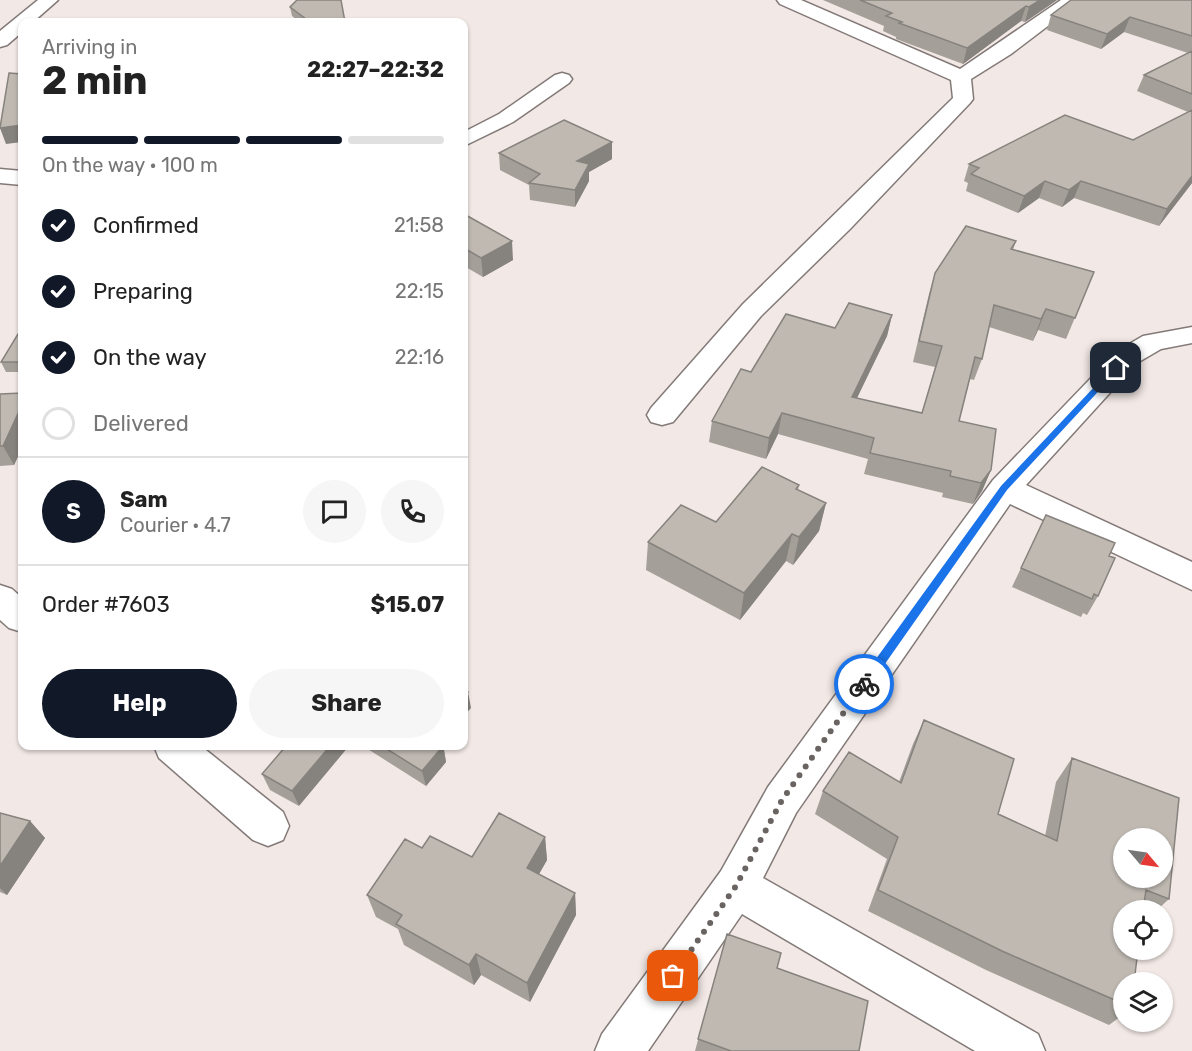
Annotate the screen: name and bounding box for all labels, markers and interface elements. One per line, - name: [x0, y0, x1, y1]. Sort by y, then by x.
- text: Arriving in: [42, 35, 137, 59]
- text: 22:27–22:32: [307, 56, 444, 83]
- text: 2 min: [42, 58, 148, 104]
- text: On the way · 100 m: [42, 153, 218, 177]
- icon: check: [42, 209, 75, 242]
- text: Confirmed: [93, 212, 199, 239]
- text: 21:58: [394, 213, 444, 237]
- icon: check: [42, 275, 75, 308]
- text: Preparing: [93, 278, 193, 305]
- text: 22:15: [395, 279, 444, 303]
- icon: check: [42, 341, 75, 374]
- pin: [1090, 342, 1141, 393]
- text: On the way: [93, 344, 207, 371]
- text: 22:16: [395, 345, 444, 369]
- icon: home: [1099, 351, 1132, 384]
- text: Delivered: [93, 410, 189, 437]
- button: chat: [303, 480, 366, 543]
- button: phone: [381, 480, 444, 543]
- text: Sam: [120, 486, 168, 513]
- text: S: [66, 498, 81, 525]
- text: Courier · 4.7: [120, 513, 231, 537]
- text: Order #7603: [42, 591, 170, 618]
- text: $15.07: [371, 591, 444, 618]
- courier: [834, 654, 894, 714]
- icon: bike: [848, 668, 881, 701]
- button: Help: [42, 669, 237, 738]
- button: Share: [249, 669, 444, 738]
- north arrow: [1113, 828, 1173, 888]
- map controls: [1113, 828, 1173, 1032]
- button: locate: [1113, 900, 1173, 960]
- pin: [647, 950, 698, 1001]
- icon: bag: [656, 959, 689, 992]
- button: layers: [1113, 972, 1173, 1032]

